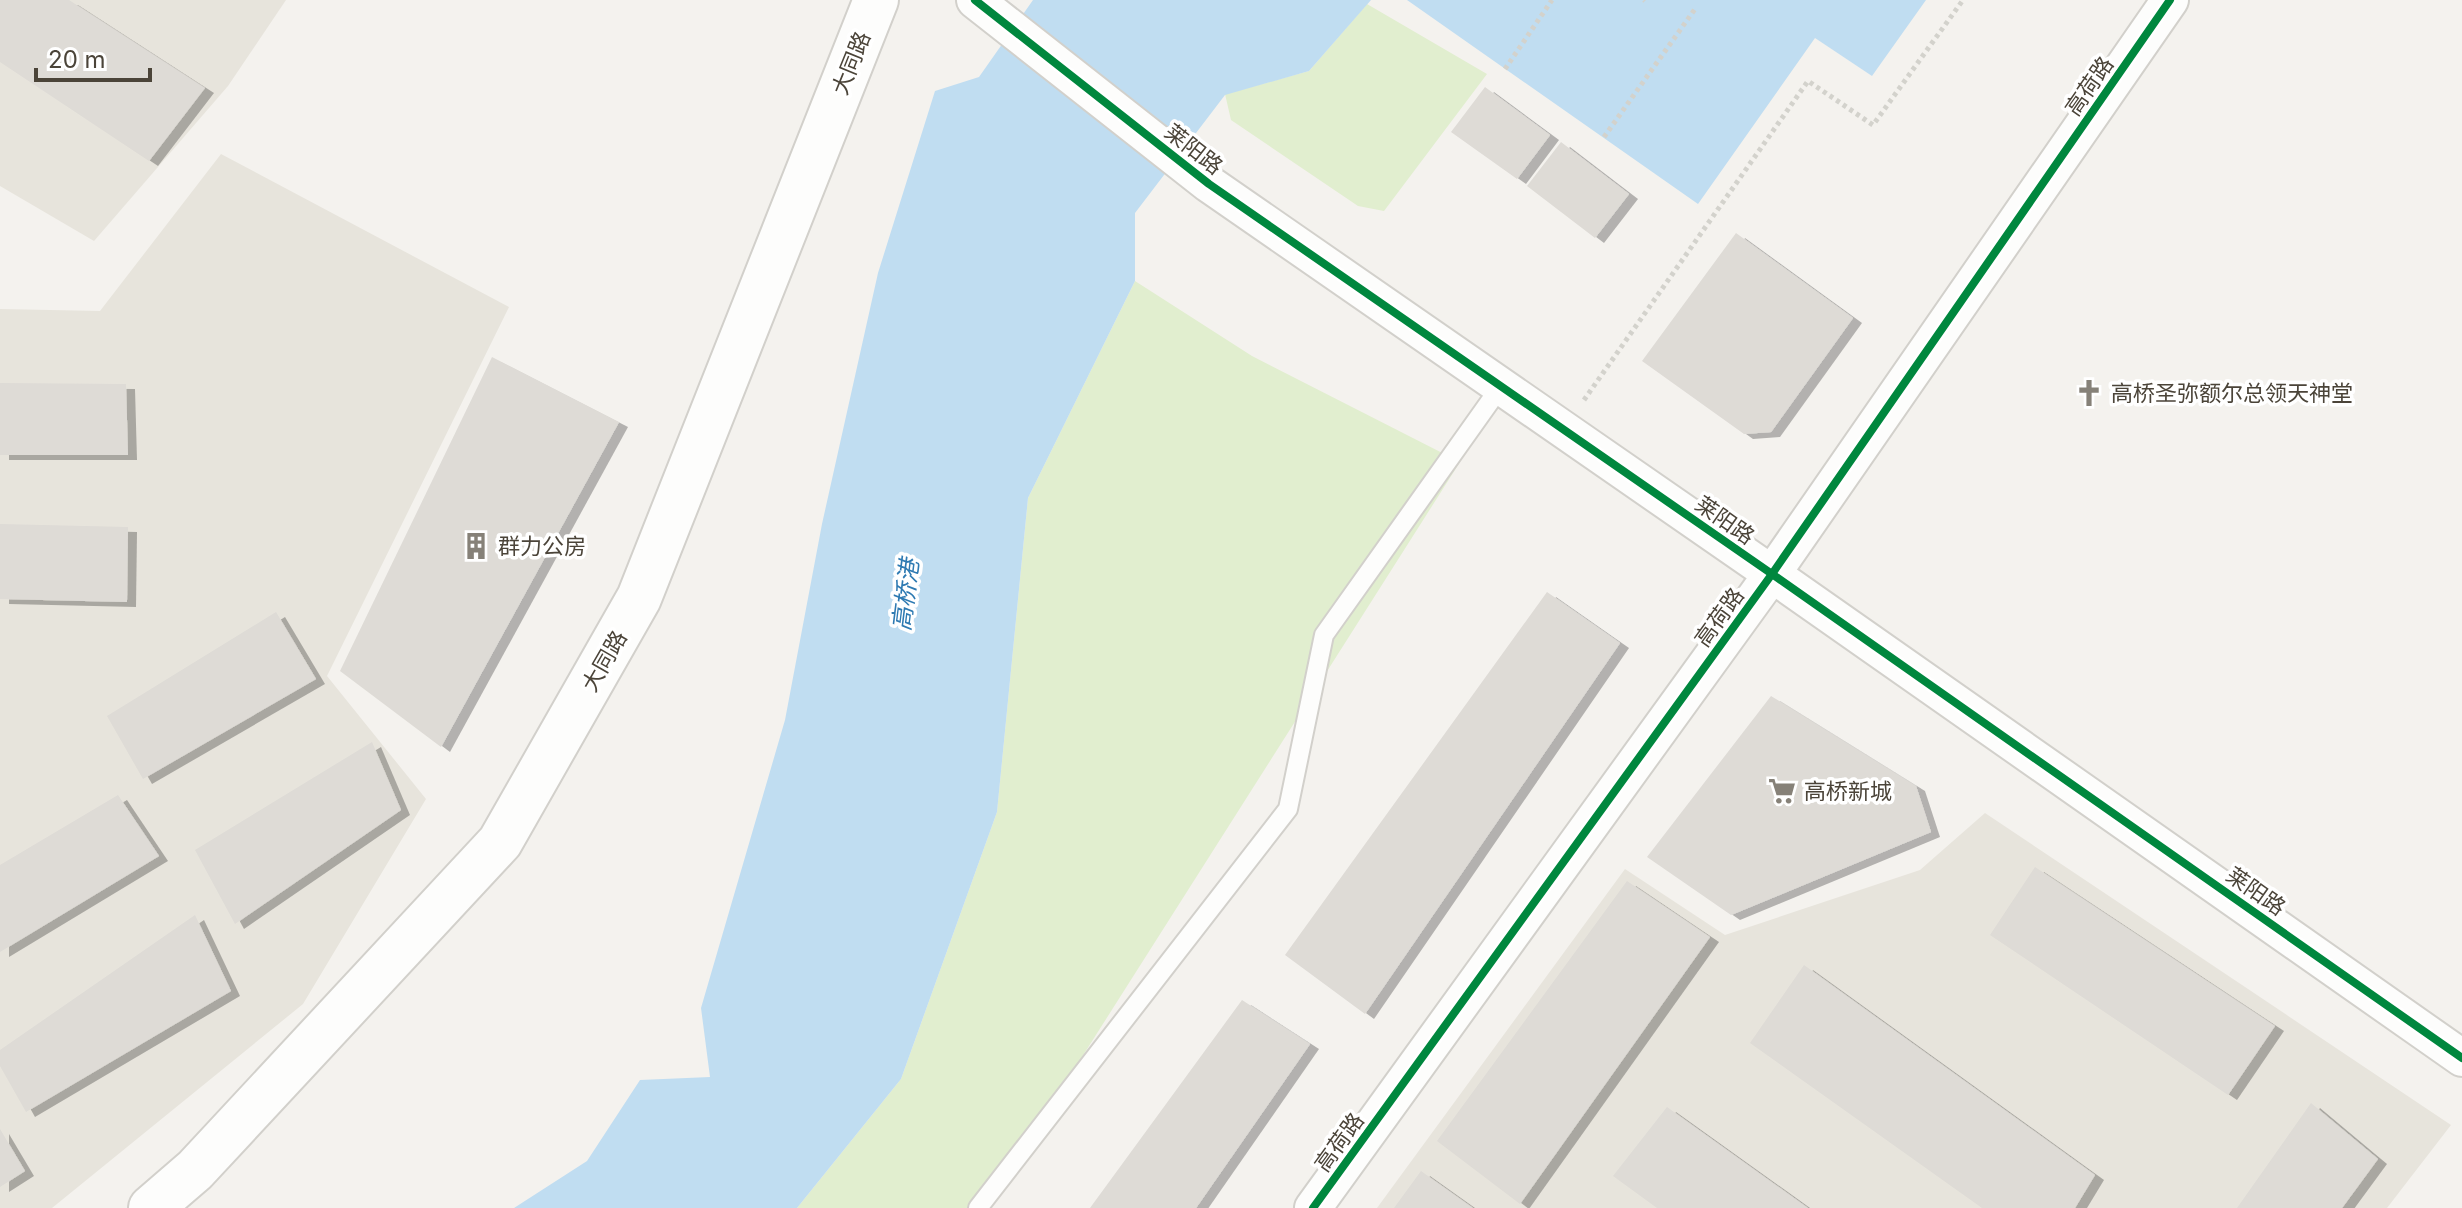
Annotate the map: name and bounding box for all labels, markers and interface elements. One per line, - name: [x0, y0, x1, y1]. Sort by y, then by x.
- street label: 大同路: [827, 28, 875, 98]
- scale bar: [36, 32, 150, 82]
- text: 20 m: [48, 45, 106, 74]
- street label: 高荷路: [2059, 52, 2119, 120]
- street label: 莱阳路: [1160, 118, 1228, 180]
- church icon: 高桥圣弥额尔总领天神堂: [2074, 378, 2104, 408]
- place label: 高桥圣弥额尔总领天神堂: [2111, 380, 2353, 406]
- street label: 莱阳路: [1691, 490, 1759, 550]
- building icon: 群力公房: [461, 531, 491, 561]
- place label: 群力公房: [498, 533, 586, 559]
- water label: 高桥港: [887, 554, 925, 632]
- street label: 高荷路: [1689, 583, 1749, 651]
- street label: 大同路: [576, 626, 632, 696]
- supermarket icon: 高桥新城: [1767, 776, 1797, 806]
- place label: 高桥新城: [1804, 778, 1892, 804]
- street label: 莱阳路: [2222, 861, 2290, 921]
- street label: 高荷路: [1309, 1108, 1369, 1176]

